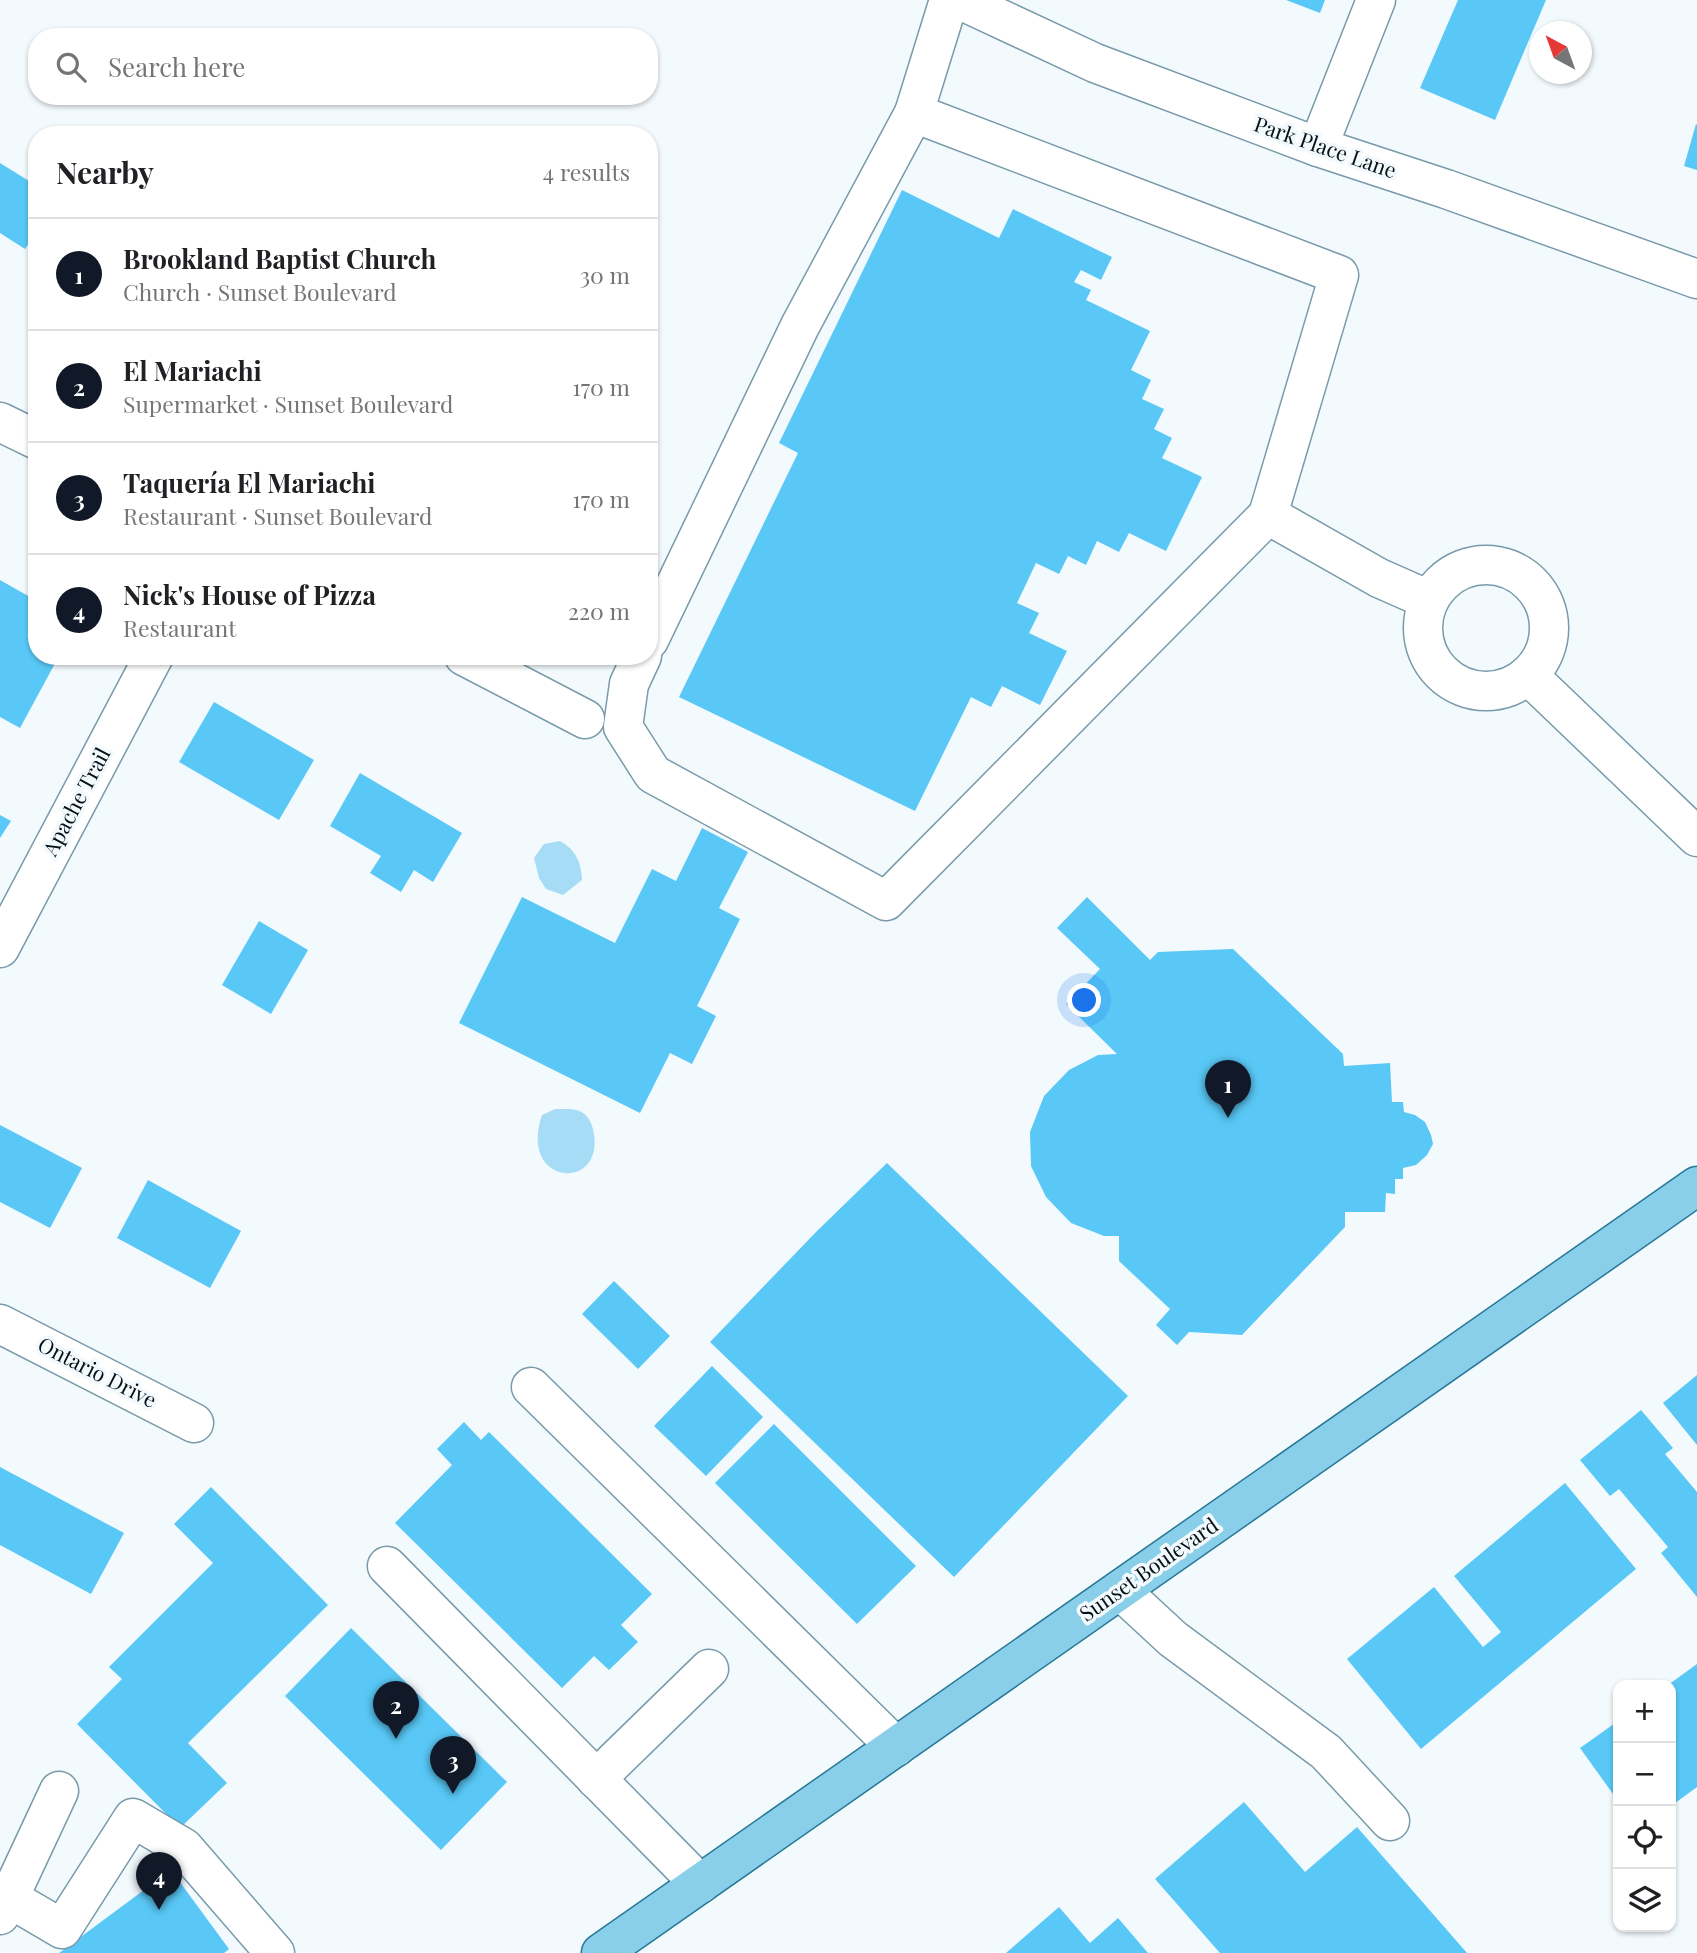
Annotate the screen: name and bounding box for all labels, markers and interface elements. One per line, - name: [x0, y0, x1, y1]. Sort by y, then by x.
- north arrow: [1529, 21, 1592, 84]
- search box: [28, 28, 658, 105]
- icon: search: [52, 48, 90, 86]
- text: Search here: [108, 49, 245, 84]
- street label: Park Place Lane: [1251, 109, 1400, 184]
- text: Nearby: [56, 152, 154, 192]
- text: 4 results: [543, 156, 630, 187]
- text: Brookland Baptist Church: [123, 241, 436, 276]
- text: 1: [75, 259, 83, 290]
- text: 30 m: [580, 259, 630, 290]
- text: Church · Sunset Boulevard: [123, 276, 397, 307]
- text: El Mariachi: [123, 353, 262, 388]
- text: 2: [73, 371, 85, 402]
- text: 170 m: [572, 371, 630, 402]
- text: Supermarket · Sunset Boulevard: [123, 388, 453, 419]
- text: Taquería El Mariachi: [123, 465, 376, 500]
- text: 3: [73, 483, 85, 514]
- text: 170 m: [572, 483, 630, 514]
- text: Restaurant · Sunset Boulevard: [123, 500, 432, 531]
- text: Nick's House of Pizza: [123, 577, 376, 612]
- text: 4: [73, 595, 85, 626]
- text: 220 m: [568, 595, 630, 626]
- text: Restaurant: [123, 612, 236, 643]
- street label: Apache Trail: [35, 742, 115, 861]
- your location: [1067, 983, 1101, 1017]
- pin: 1: [1205, 1060, 1251, 1118]
- street label: Ontario Drive: [34, 1329, 162, 1413]
- street label: Sunset Boulevard: [1073, 1510, 1223, 1627]
- map controls: [1613, 1680, 1676, 1932]
- button: +: [1613, 1680, 1676, 1743]
- pin: 2: [373, 1681, 419, 1739]
- pin: 3: [430, 1736, 476, 1794]
- button: −: [1613, 1743, 1676, 1806]
- button: locate: [1613, 1806, 1676, 1869]
- pin: 4: [136, 1852, 182, 1910]
- button: layers: [1613, 1869, 1676, 1932]

